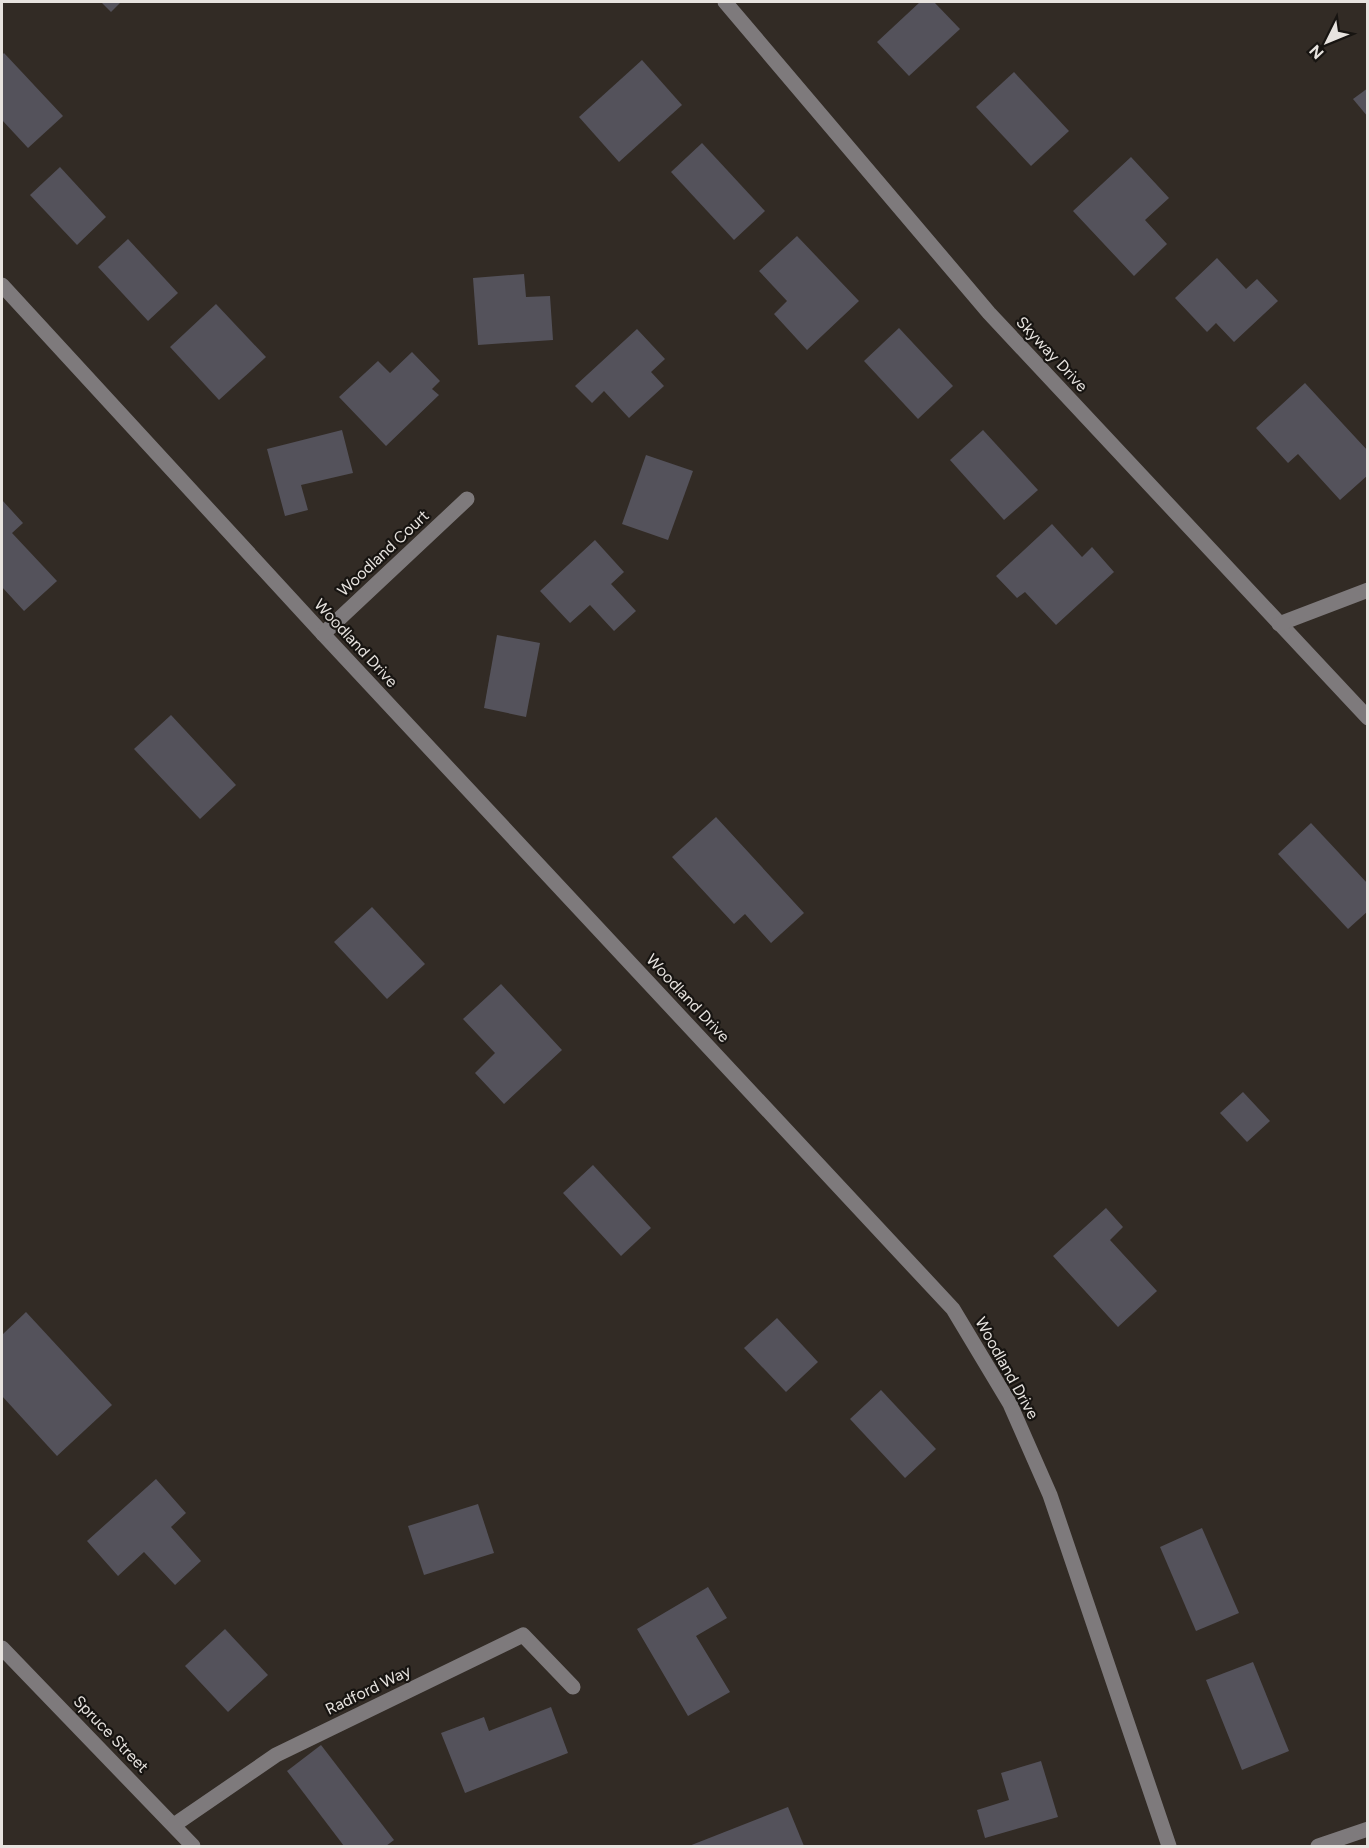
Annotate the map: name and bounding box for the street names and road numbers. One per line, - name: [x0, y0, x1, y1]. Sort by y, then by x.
- street label: Skyway Drive: [1012, 313, 1092, 396]
- street label: Woodland Court: [333, 506, 433, 600]
- street label: Woodland Drive: [310, 595, 402, 691]
- street label: Woodland Drive: [642, 950, 734, 1046]
- street label: Woodland Drive: [971, 1314, 1043, 1422]
- street label: Radford Way: [322, 1661, 414, 1719]
- street label: Spruce Street: [70, 1692, 152, 1776]

